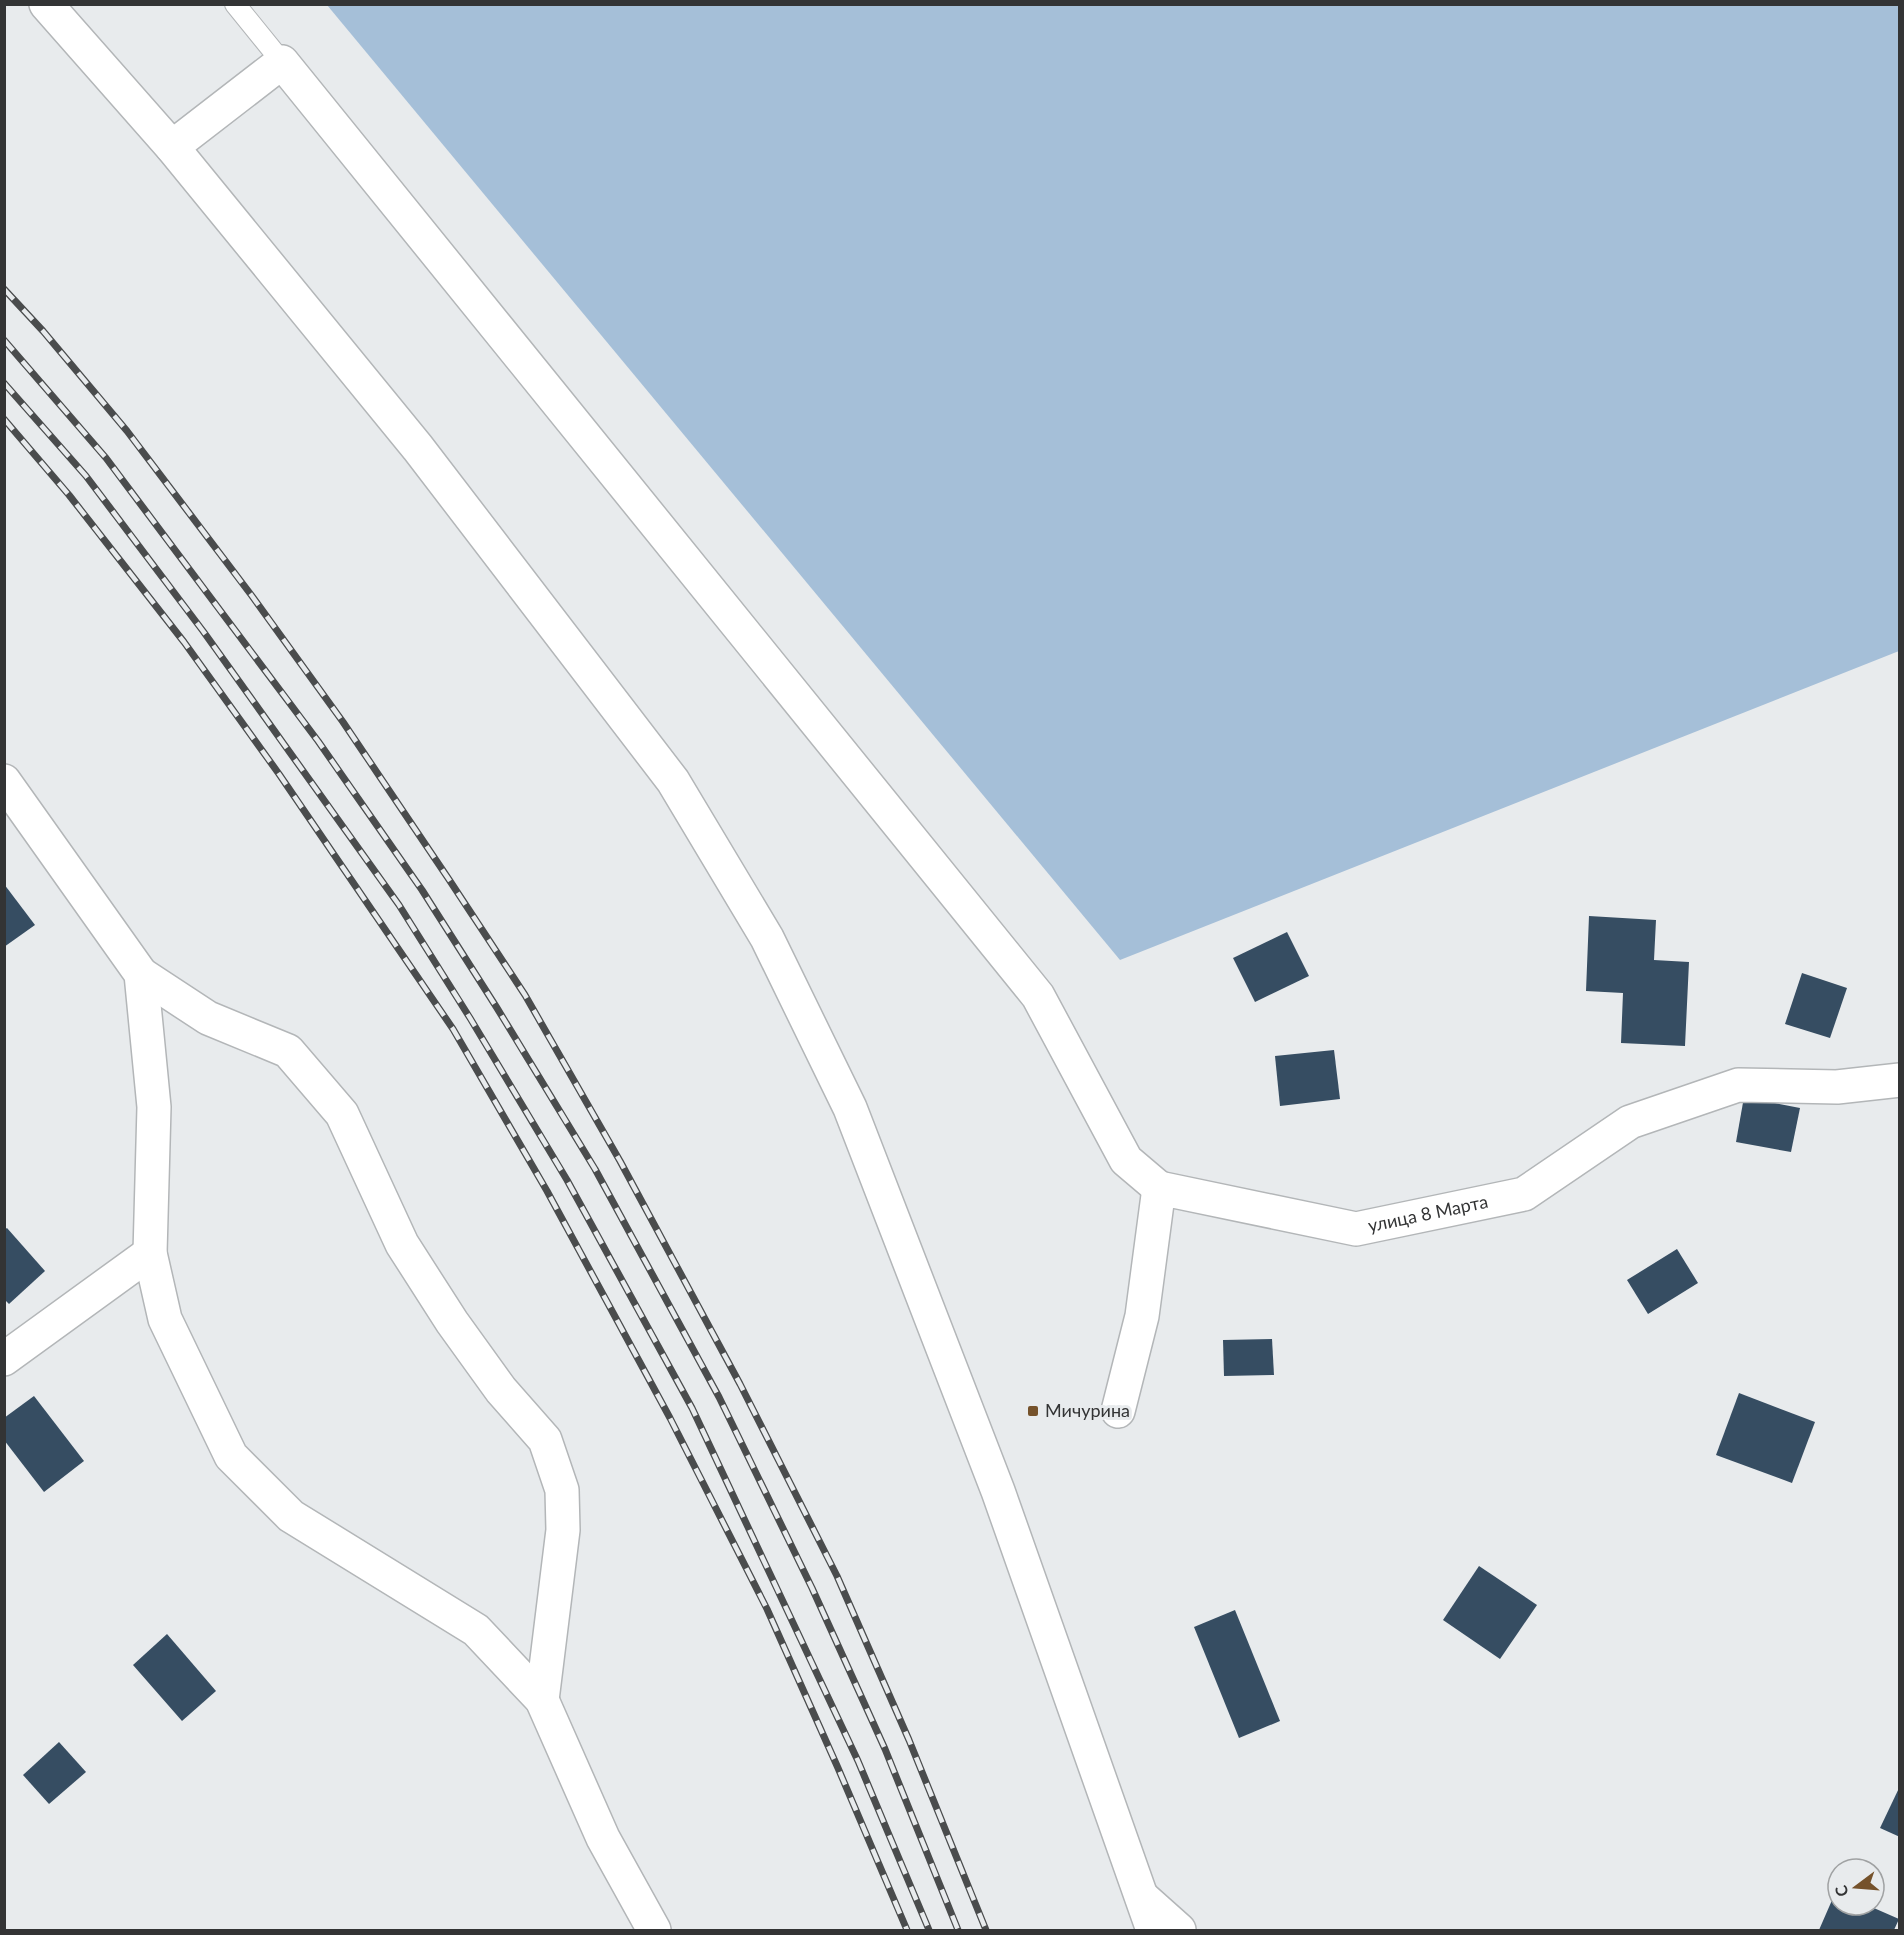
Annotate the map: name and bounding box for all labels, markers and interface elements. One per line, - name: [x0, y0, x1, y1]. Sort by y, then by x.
- street label: улица 8 Марта: [1366, 1190, 1490, 1236]
- place label: Мичурина: [1045, 1399, 1130, 1421]
- marker: Мичурина: [1026, 1404, 1040, 1418]
- north arrow: [1826, 1857, 1886, 1917]
- text: С: [1830, 1883, 1852, 1899]

